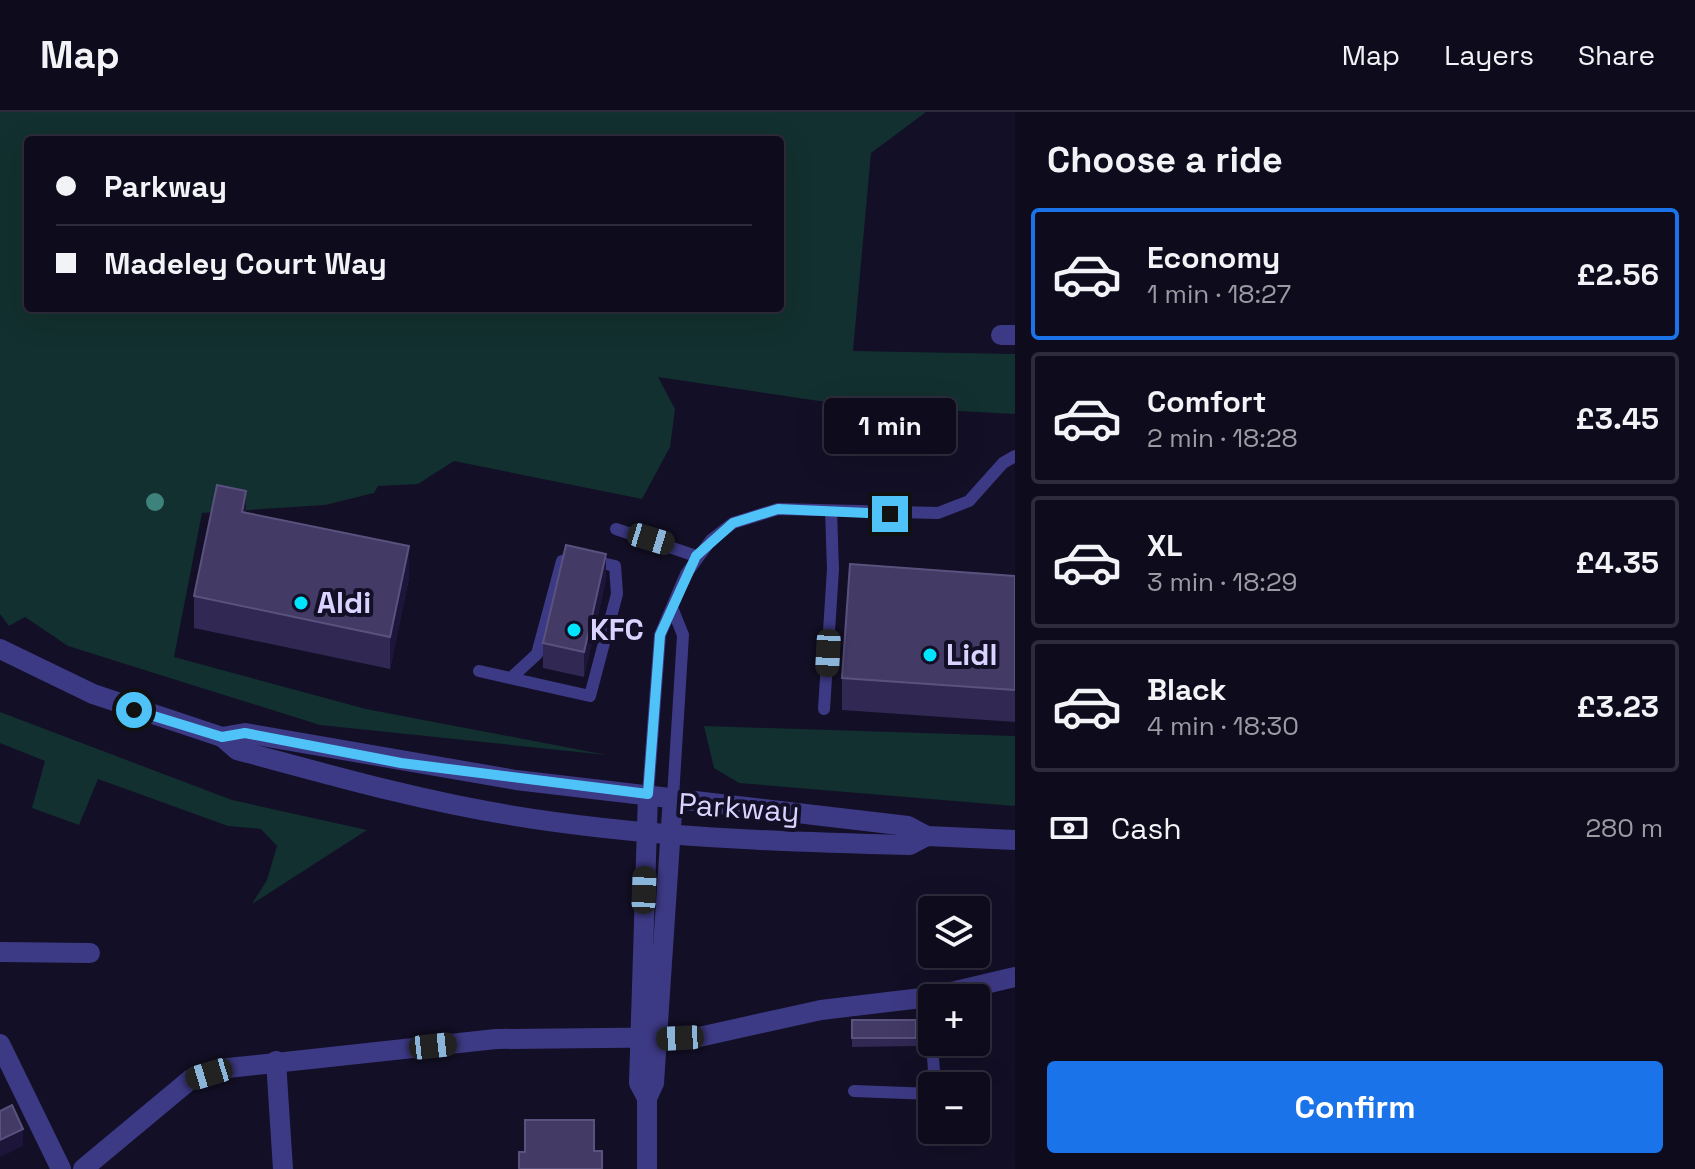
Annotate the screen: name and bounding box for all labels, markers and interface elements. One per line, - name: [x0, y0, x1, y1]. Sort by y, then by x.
- text: Map: [40, 31, 120, 79]
- text: Map: [1342, 37, 1400, 73]
- text: Layers: [1444, 37, 1534, 73]
- text: Share: [1578, 37, 1655, 73]
- text: Choose a ride: [1047, 137, 1283, 183]
- text: Parkway: [104, 167, 227, 206]
- icon: car: [1051, 238, 1123, 310]
- text: Economy: [1147, 238, 1280, 277]
- text: Madeley Court Way: [104, 244, 387, 283]
- text: £2.56: [1577, 255, 1659, 294]
- text: 1 min · 18:27: [1147, 277, 1291, 311]
- icon: car: [1051, 382, 1123, 454]
- text: Comfort: [1147, 382, 1266, 421]
- callout: 1 min: [824, 398, 956, 454]
- text: £3.45: [1576, 399, 1659, 438]
- text: 1 min: [858, 409, 922, 443]
- text: 2 min · 18:28: [1147, 421, 1298, 455]
- route end: [872, 496, 908, 532]
- car: [625, 521, 677, 557]
- icon: car: [1051, 526, 1123, 598]
- text: XL: [1147, 526, 1183, 565]
- text: £4.35: [1576, 543, 1659, 582]
- text: 3 min · 18:29: [1147, 565, 1297, 599]
- place label: Aldi: [317, 583, 371, 622]
- marker: Aldi: [292, 594, 310, 612]
- place label: KFC: [590, 610, 644, 649]
- marker: KFC: [565, 621, 583, 639]
- car: [815, 628, 841, 678]
- place label: Lidl: [946, 635, 997, 674]
- marker: Lidl: [921, 646, 939, 664]
- icon: car: [1051, 670, 1123, 742]
- text: Black: [1147, 670, 1226, 709]
- text: £3.23: [1577, 687, 1659, 726]
- route start: [116, 692, 152, 728]
- text: 4 min · 18:30: [1147, 709, 1299, 743]
- street label: Parkway: [677, 784, 801, 831]
- icon: cash: [1047, 806, 1091, 850]
- text: Cash: [1111, 809, 1182, 848]
- text: 280 m: [1585, 811, 1663, 845]
- car: [631, 866, 657, 914]
- map controls: [918, 896, 990, 1144]
- button: layers: [918, 896, 990, 968]
- button: +: [918, 984, 990, 1056]
- car: [655, 1025, 705, 1051]
- car: [408, 1032, 458, 1060]
- car: [183, 1056, 235, 1092]
- button: Confirm: [1047, 1061, 1663, 1153]
- button: −: [918, 1072, 990, 1144]

